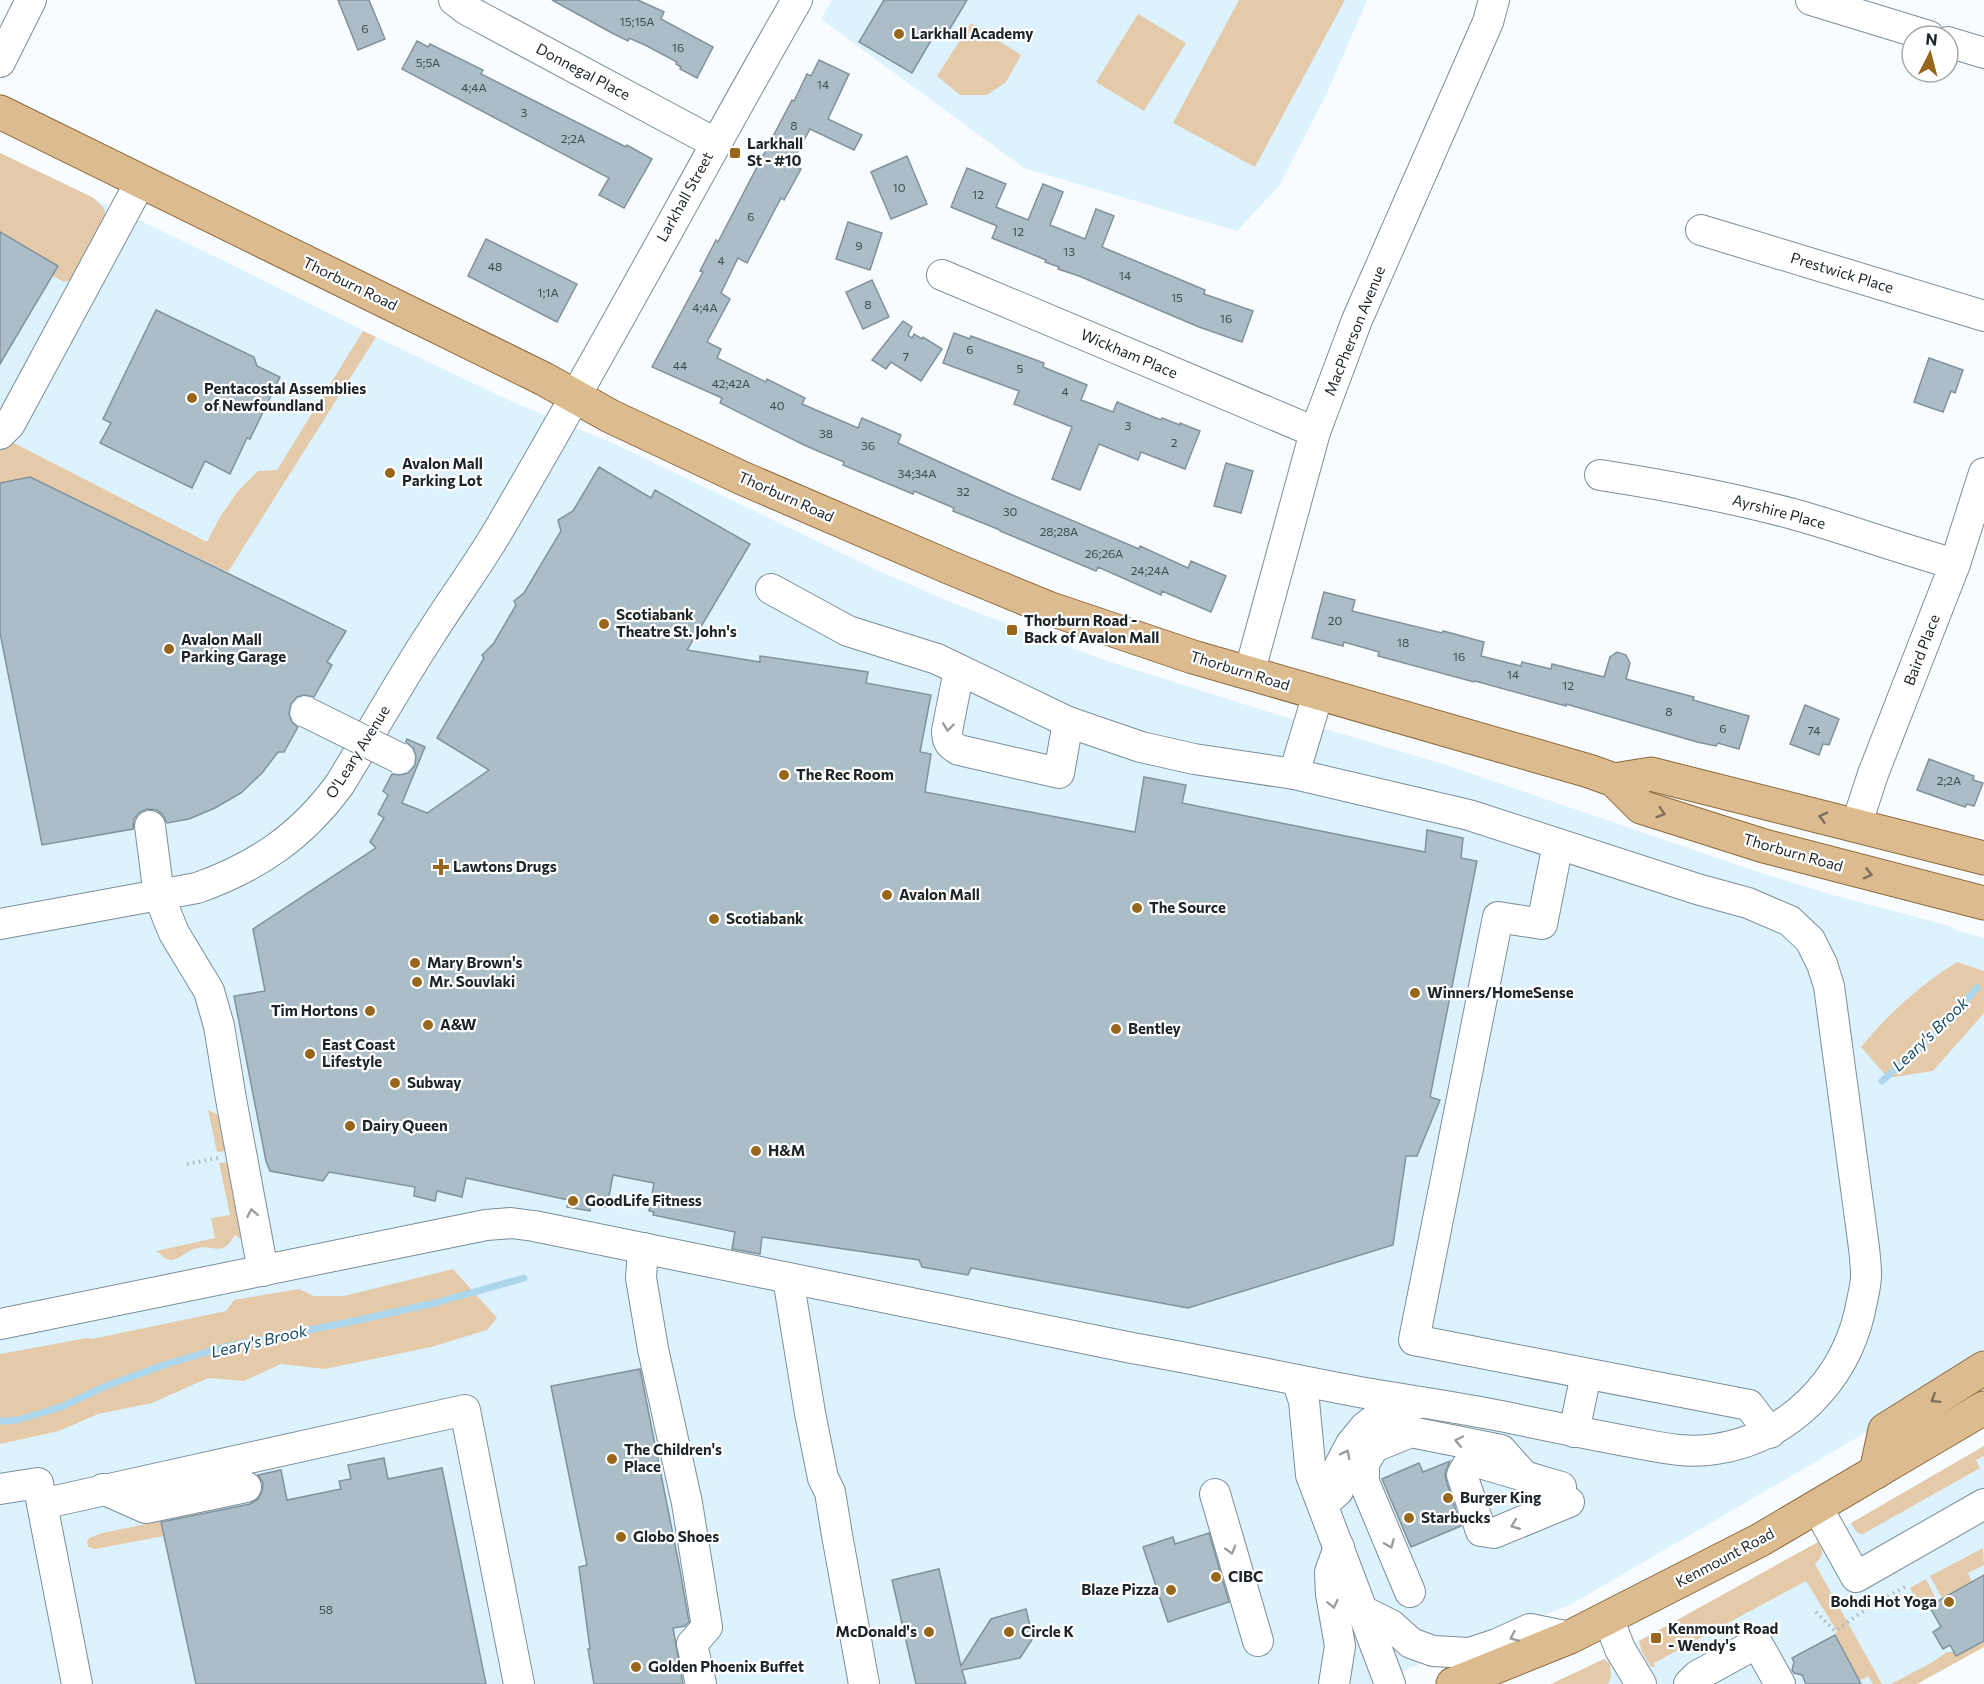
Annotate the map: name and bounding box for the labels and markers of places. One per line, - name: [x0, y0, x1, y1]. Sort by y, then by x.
- place label: Larkhall Academy: [911, 24, 1034, 42]
- marker: Larkhall Academy: [892, 27, 906, 41]
- place label: Larkhall St - #10: [747, 134, 803, 169]
- marker: Larkhall St - #10: [728, 146, 742, 160]
- place label: Pentacostal Assemblies of Newfoundland: [204, 379, 366, 414]
- marker: Pentacostal Assemblies of Newfoundland: [185, 391, 199, 405]
- place label: Avalon Mall Parking Lot: [402, 454, 483, 489]
- marker: Avalon Mall Parking Lot: [383, 466, 397, 480]
- place label: Scotiabank Theatre St. John's: [616, 605, 737, 640]
- place label: Thorburn Road - Back of Avalon Mall: [1024, 611, 1159, 646]
- marker: Scotiabank Theatre St. John's: [597, 617, 611, 631]
- marker: Thorburn Road - Back of Avalon Mall: [1005, 623, 1019, 637]
- place label: Avalon Mall Parking Garage: [181, 630, 286, 665]
- marker: Avalon Mall Parking Garage: [162, 642, 176, 656]
- place label: The Rec Room: [796, 765, 894, 783]
- marker: The Rec Room: [777, 768, 791, 782]
- place label: Lawtons Drugs: [453, 857, 557, 875]
- marker: Lawtons Drugs: [434, 860, 448, 874]
- place label: Avalon Mall: [899, 885, 980, 903]
- marker: Avalon Mall: [880, 888, 894, 902]
- place label: The Source: [1149, 898, 1226, 916]
- marker: The Source: [1130, 901, 1144, 915]
- place label: Scotiabank: [726, 909, 804, 927]
- marker: Scotiabank: [707, 912, 721, 926]
- place label: Mary Brown's: [427, 953, 523, 971]
- marker: Mary Brown's: [408, 956, 422, 970]
- place label: Mr. Souvlaki: [429, 972, 515, 990]
- marker: Mr. Souvlaki: [410, 975, 424, 989]
- place label: Winners/HomeSense: [1427, 983, 1574, 1001]
- marker: Winners/HomeSense: [1408, 986, 1422, 1000]
- place label: Tim Hortons: [271, 1001, 358, 1019]
- marker: Tim Hortons: [363, 1004, 377, 1018]
- place label: A&W: [440, 1015, 477, 1033]
- marker: A&W: [421, 1018, 435, 1032]
- place label: Bentley: [1128, 1019, 1182, 1037]
- marker: Bentley: [1109, 1022, 1123, 1036]
- place label: East Coast Lifestyle: [322, 1035, 395, 1070]
- marker: East Coast Lifestyle: [303, 1047, 317, 1061]
- place label: Subway: [407, 1073, 462, 1091]
- marker: Subway: [388, 1076, 402, 1090]
- place label: Dairy Queen: [362, 1116, 448, 1134]
- marker: Dairy Queen: [343, 1119, 357, 1133]
- place label: H&M: [768, 1141, 805, 1159]
- marker: H&M: [749, 1144, 763, 1158]
- place label: GoodLife Fitness: [585, 1191, 702, 1209]
- marker: GoodLife Fitness: [566, 1194, 580, 1208]
- place label: The Children's Place: [624, 1440, 722, 1475]
- marker: The Children's Place: [605, 1452, 619, 1466]
- place label: Burger King: [1460, 1488, 1541, 1506]
- marker: Burger King: [1441, 1491, 1455, 1505]
- place label: Starbucks: [1421, 1508, 1491, 1526]
- marker: Starbucks: [1402, 1511, 1416, 1525]
- place label: Globo Shoes: [633, 1527, 719, 1545]
- marker: Globo Shoes: [614, 1530, 628, 1544]
- place label: CIBC: [1228, 1567, 1263, 1585]
- marker: CIBC: [1209, 1570, 1223, 1584]
- place label: Blaze Pizza: [1081, 1580, 1159, 1598]
- marker: Blaze Pizza: [1164, 1583, 1178, 1597]
- place label: Bohdi Hot Yoga: [1830, 1592, 1937, 1610]
- marker: Bohdi Hot Yoga: [1942, 1595, 1956, 1609]
- place label: Kenmount Road - Wendy's: [1668, 1619, 1778, 1654]
- place label: McDonald's: [836, 1622, 917, 1640]
- place label: Circle K: [1021, 1622, 1075, 1640]
- marker: McDonald's: [922, 1625, 936, 1639]
- marker: Circle K: [1002, 1625, 1016, 1639]
- marker: Kenmount Road - Wendy's: [1649, 1631, 1663, 1645]
- place label: Golden Phoenix Buffet: [648, 1657, 804, 1675]
- marker: Golden Phoenix Buffet: [629, 1660, 643, 1674]

